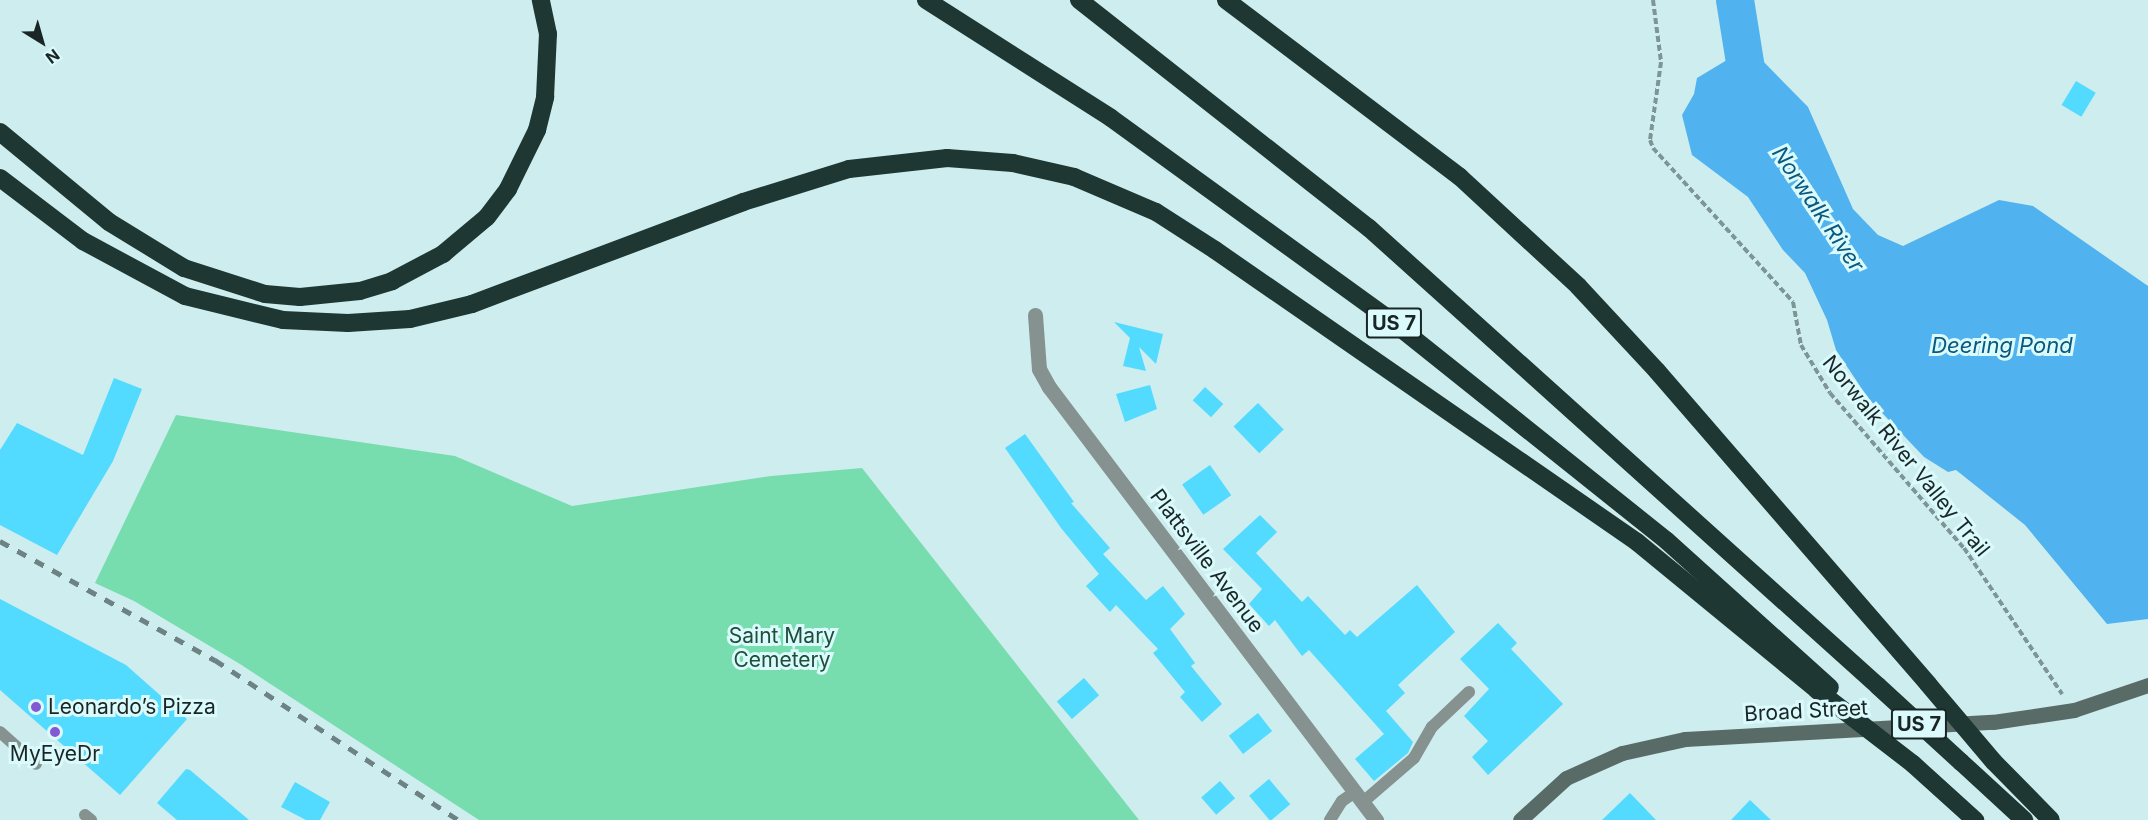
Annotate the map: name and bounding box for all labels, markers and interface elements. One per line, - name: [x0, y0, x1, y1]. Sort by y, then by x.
- north arrow: [12, 12, 72, 72]
- text: N: [42, 45, 64, 68]
- water label: Norwalk River: [1766, 141, 1870, 277]
- road number: US 7: [1366, 306, 1422, 340]
- water label: Deering Pond: [1931, 333, 2073, 359]
- street label: Norwalk River Valley Trail: [1817, 350, 1995, 562]
- street label: Plattsville Avenue: [1145, 484, 1269, 638]
- park label: Saint Mary Cemetery: [729, 623, 835, 673]
- place label: Leonardo’s Pizza: [48, 694, 216, 720]
- street label: Broad Street: [1743, 695, 1869, 727]
- marker: Leonardo’s Pizza: [29, 700, 43, 714]
- road number: US 7: [1890, 707, 1948, 741]
- marker: MyEyeDr: [48, 725, 62, 739]
- place label: MyEyeDr: [10, 741, 100, 767]

